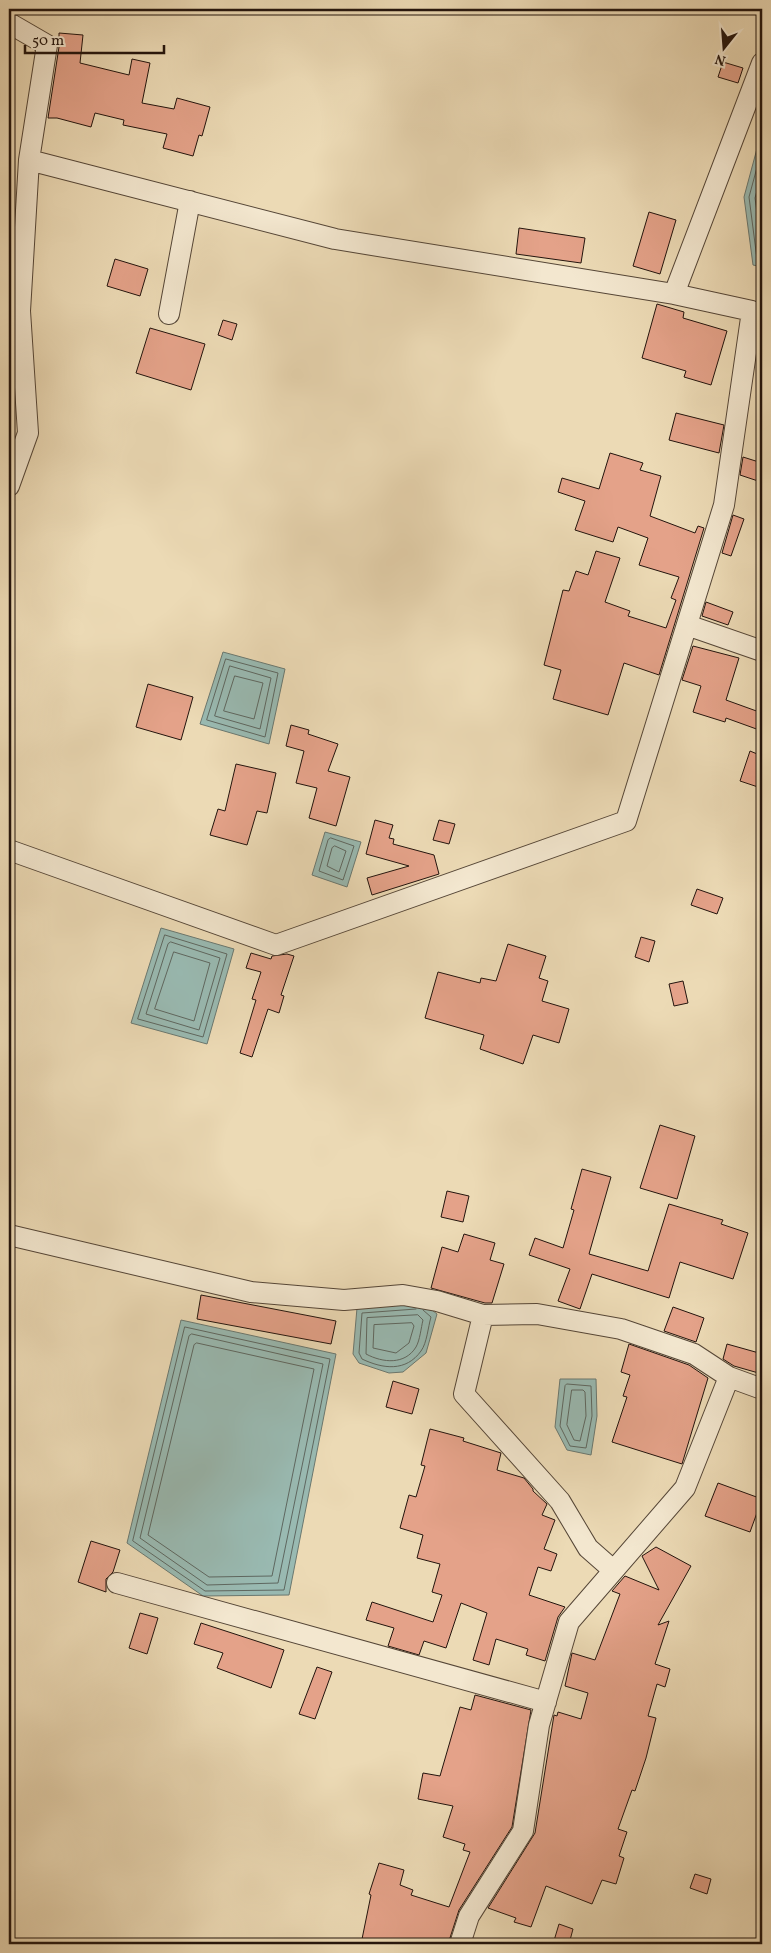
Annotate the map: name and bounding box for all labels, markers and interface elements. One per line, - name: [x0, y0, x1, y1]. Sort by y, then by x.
- scale bar: [25, 22, 164, 54]
- north arrow: [698, 22, 748, 72]
- text: 50 m: [32, 31, 64, 52]
- text: N: [713, 48, 728, 70]

